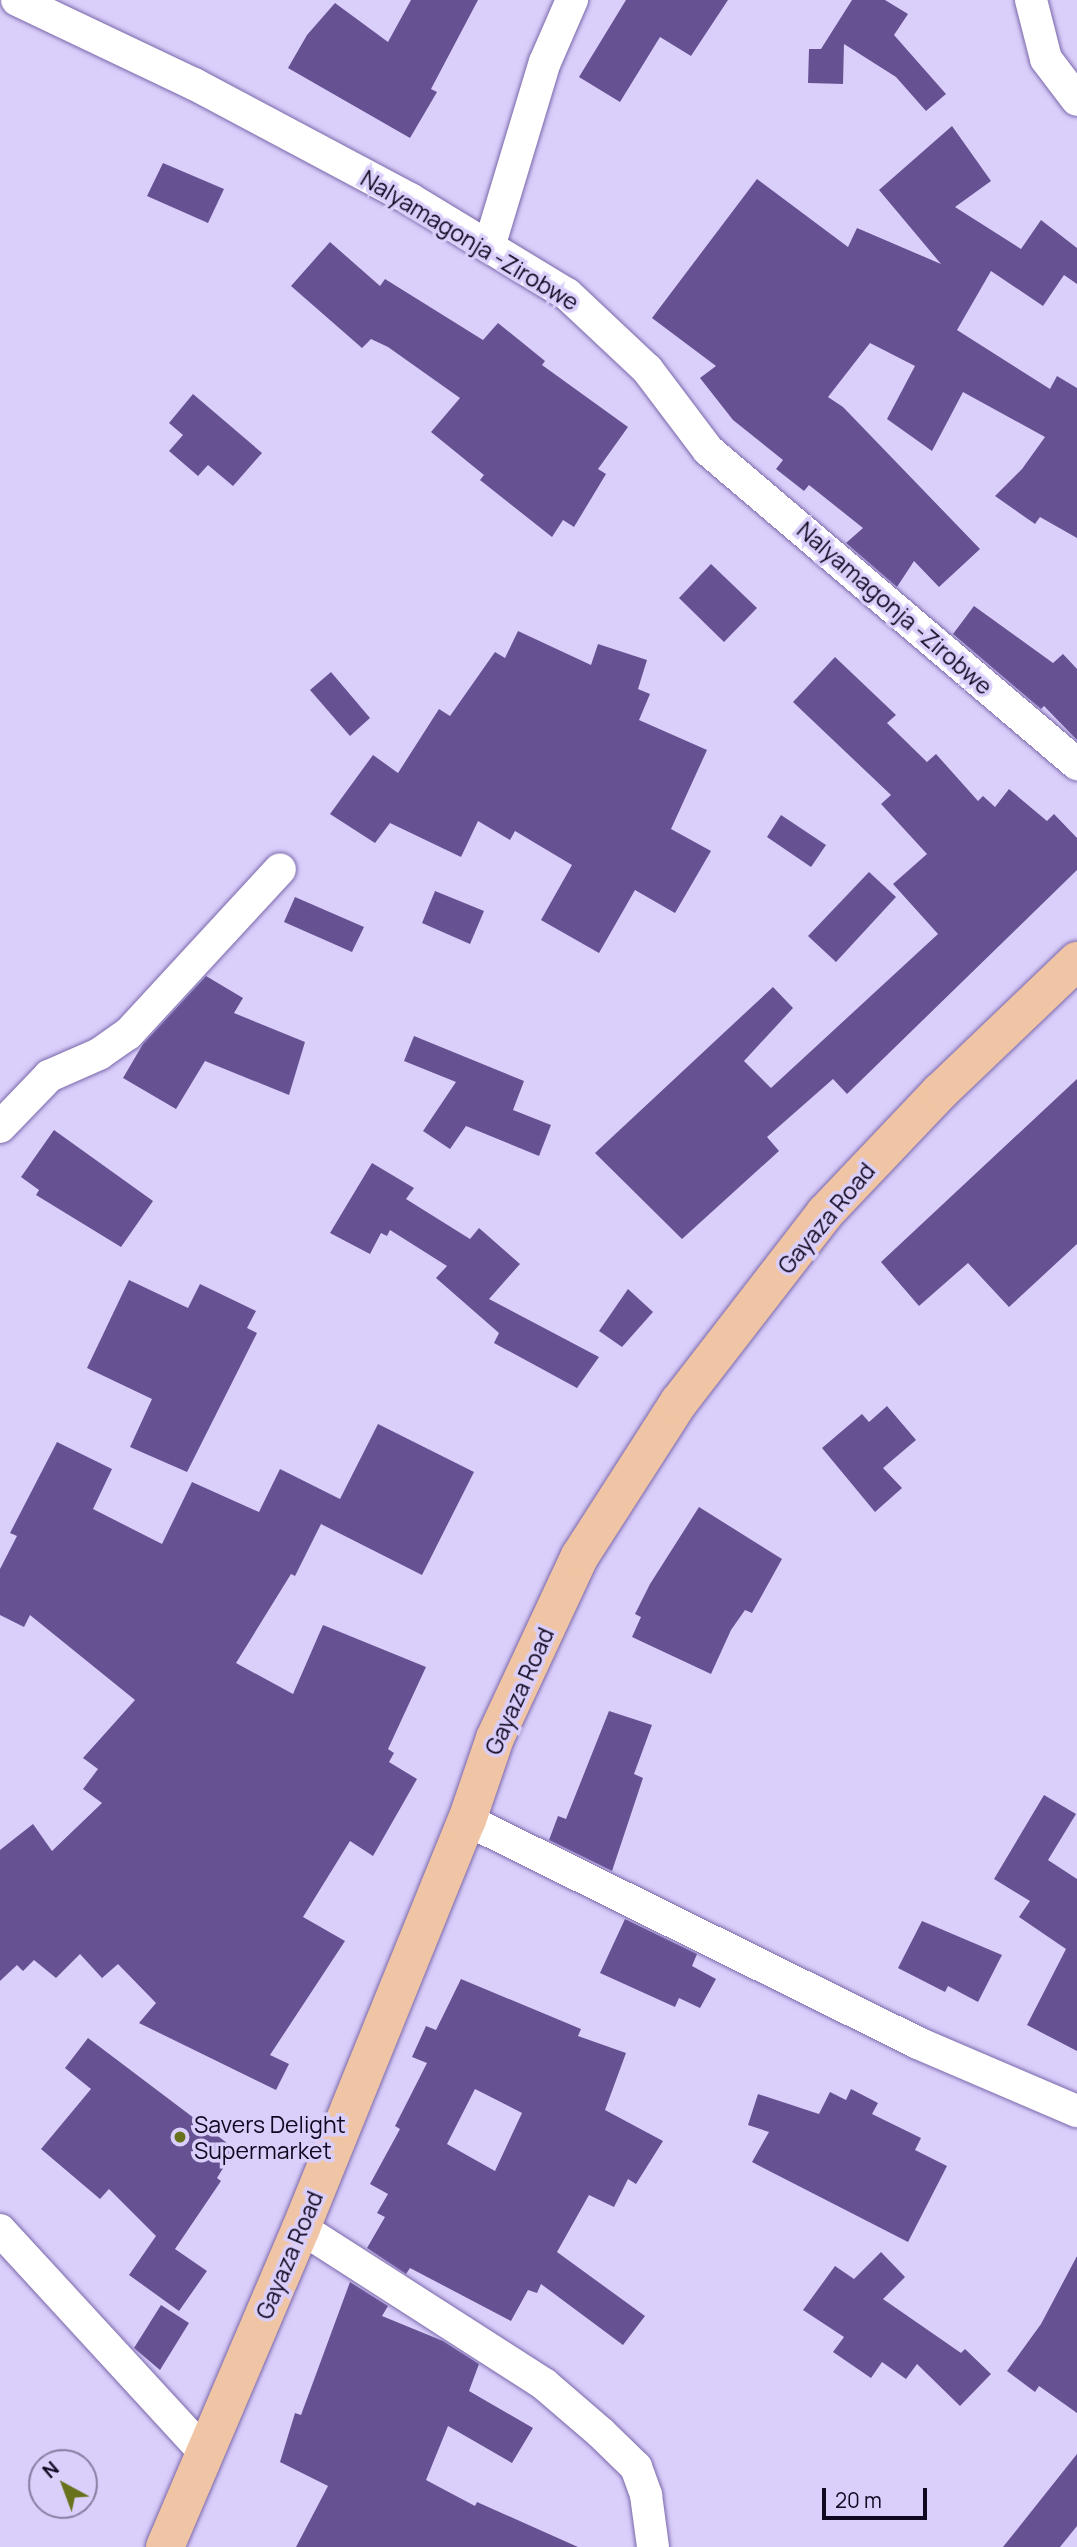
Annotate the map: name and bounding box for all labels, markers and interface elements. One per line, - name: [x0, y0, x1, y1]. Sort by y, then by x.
- street label: Nalyamagonja -Zirobwe: [356, 164, 584, 316]
- street label: Nalyamagonja -Zirobwe: [792, 516, 998, 700]
- street label: Gayaza Road: [772, 1157, 880, 1279]
- street label: Gayaza Road: [479, 1623, 559, 1759]
- place label: Savers Delight Supermarket: [194, 2110, 346, 2164]
- marker: Savers Delight Supermarket: [172, 2129, 188, 2145]
- street label: Gayaza Road: [250, 2187, 328, 2323]
- north arrow: [28, 2449, 98, 2519]
- text: N: [37, 2455, 64, 2484]
- scale bar: [825, 2474, 930, 2518]
- text: 20 m: [835, 2486, 882, 2514]

